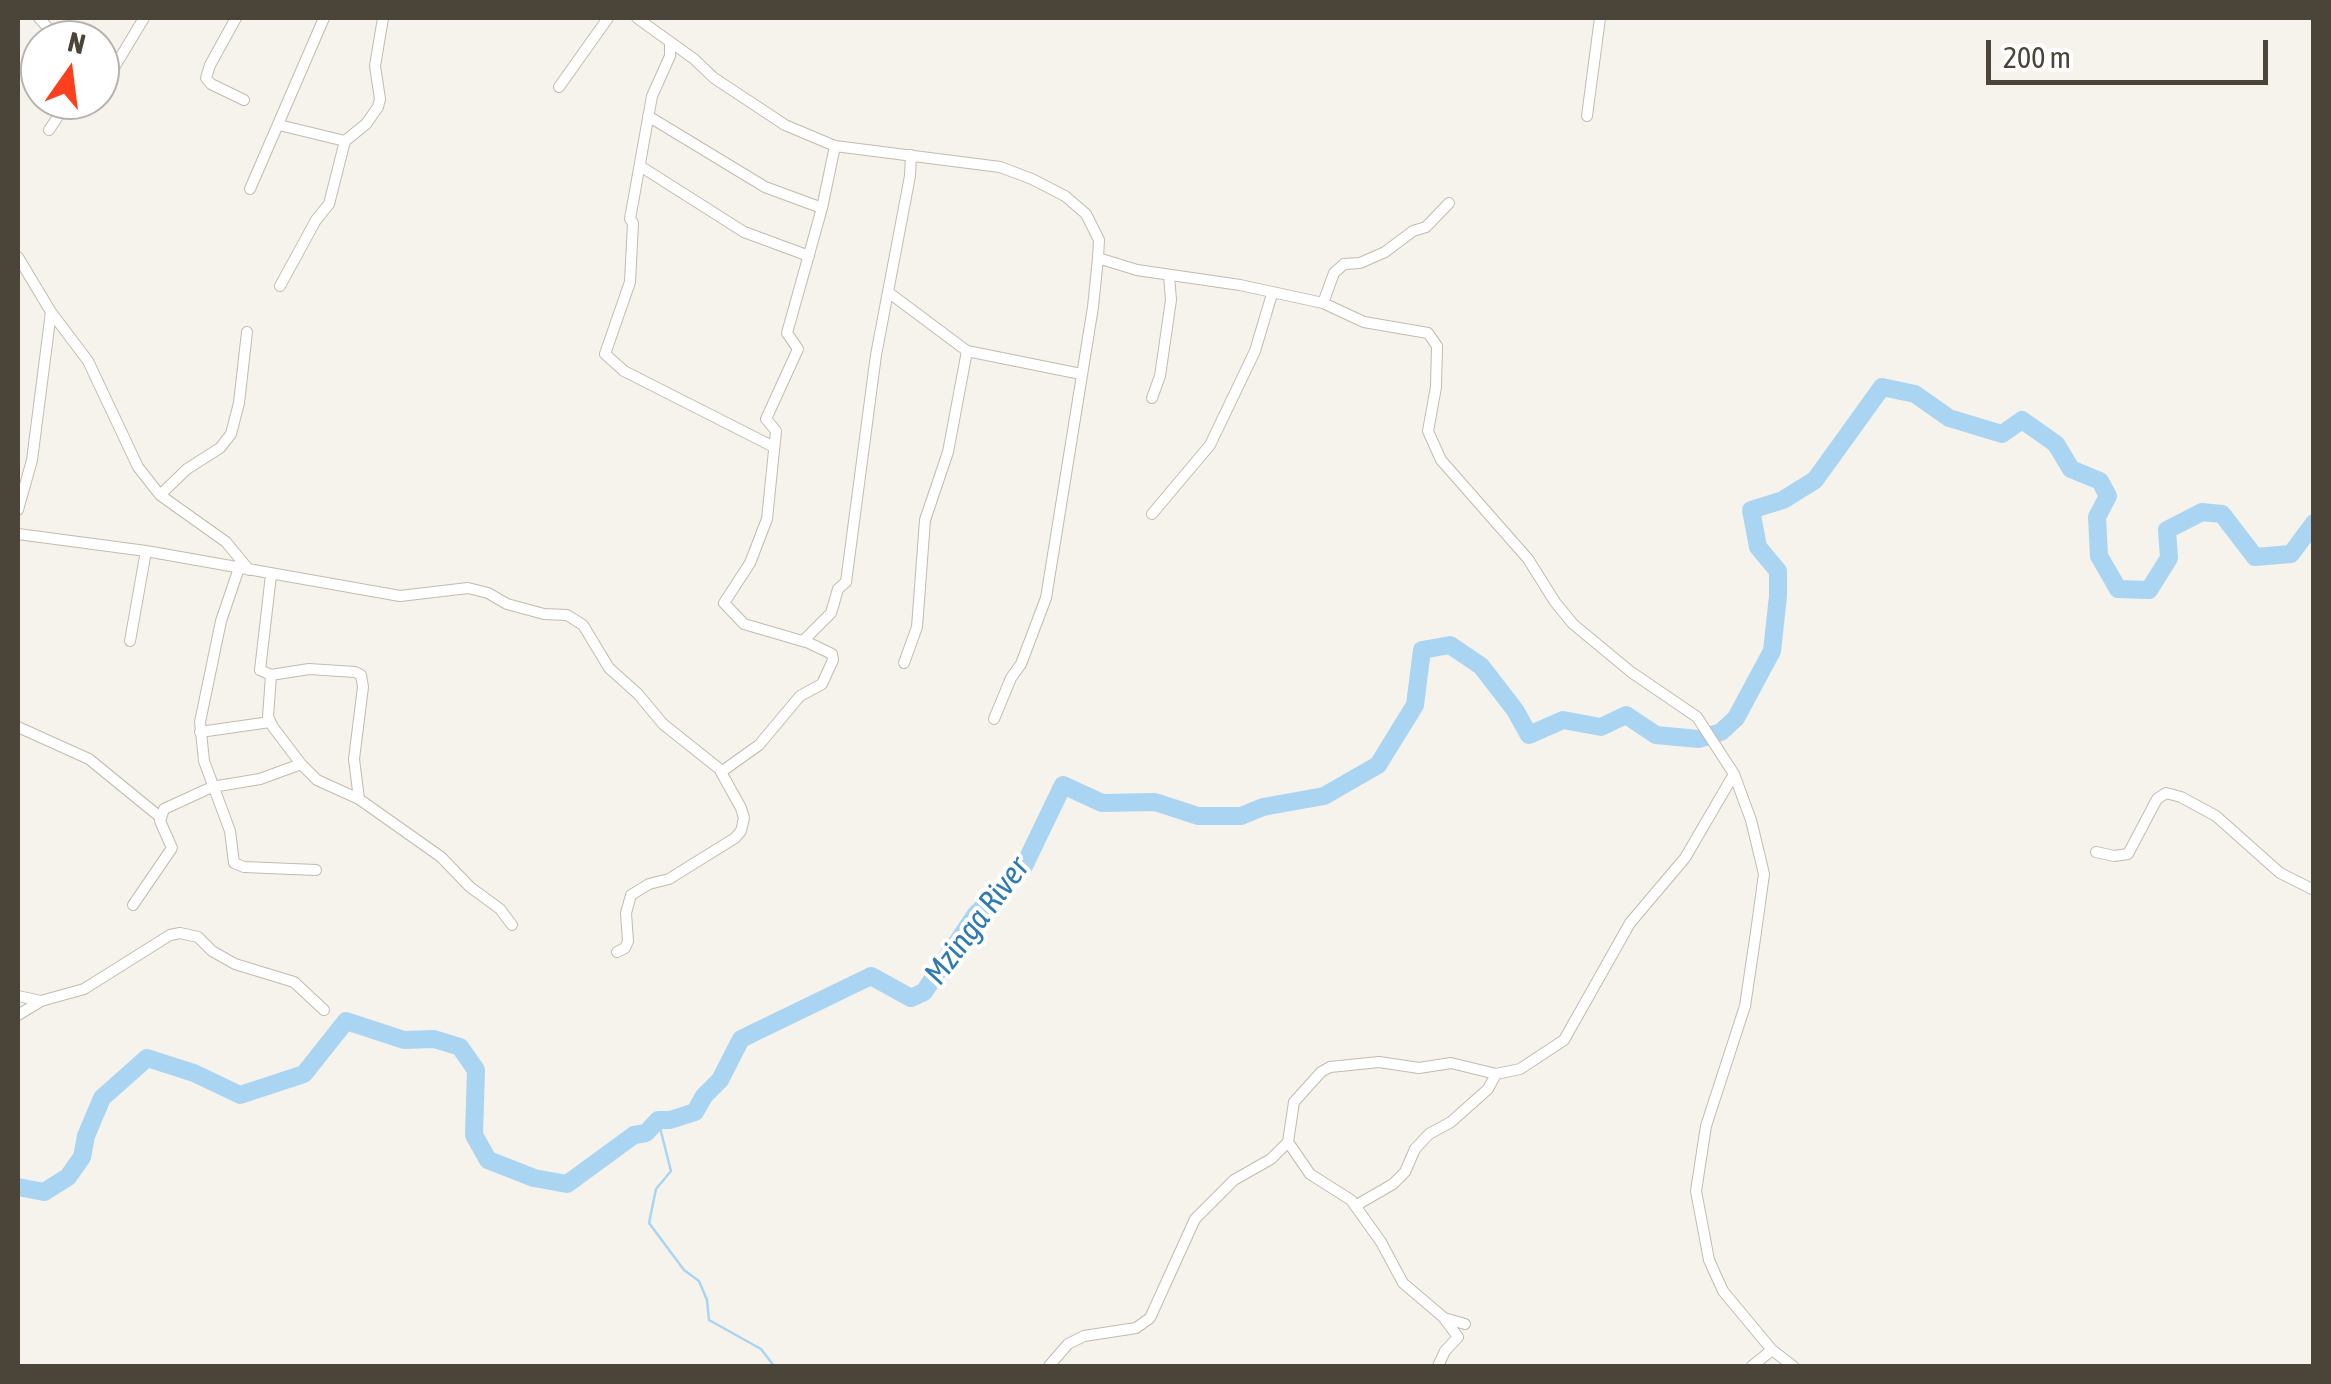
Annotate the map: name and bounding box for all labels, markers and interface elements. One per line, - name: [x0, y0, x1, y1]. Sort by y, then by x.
- north arrow: [20, 20, 120, 120]
- scale bar: [1991, 20, 2274, 82]
- text: N: [65, 25, 89, 60]
- text: 200 m: [2003, 40, 2071, 74]
- water label: Mzinga River: [917, 850, 1037, 992]

